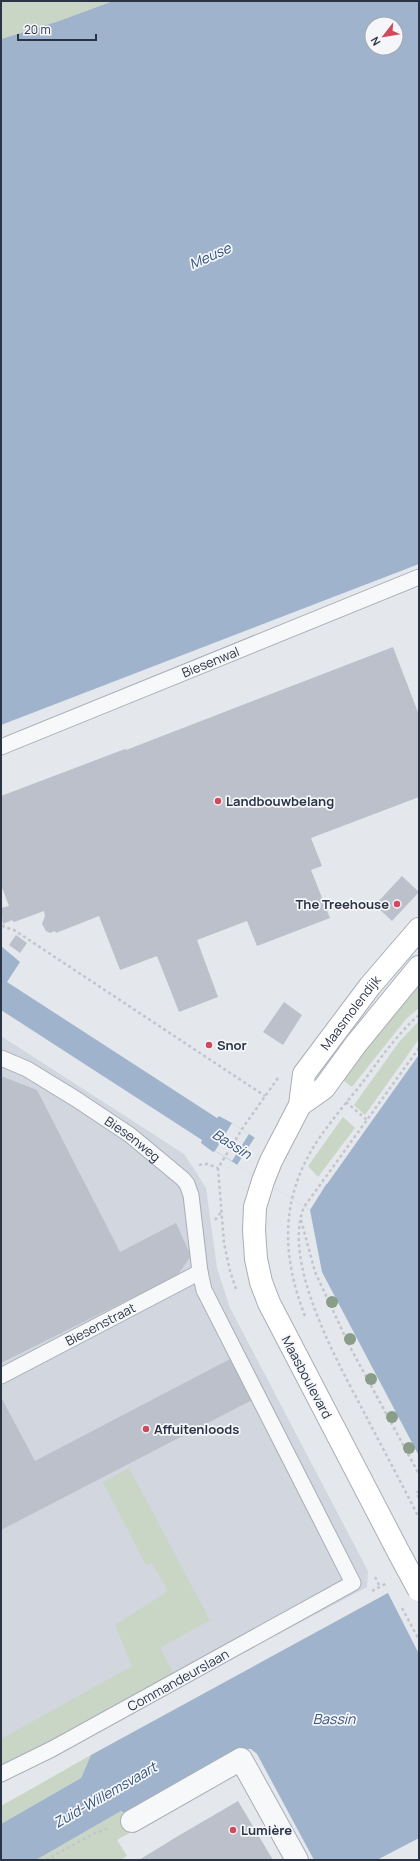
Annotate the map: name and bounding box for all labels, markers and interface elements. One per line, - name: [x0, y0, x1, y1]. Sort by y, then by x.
- scale bar: [18, 16, 96, 42]
- north arrow: [364, 16, 404, 56]
- text: 20 m: [24, 21, 51, 38]
- text: N: [366, 34, 383, 49]
- water label: Meuse: [186, 238, 234, 273]
- street label: Biesenwal: [179, 642, 242, 682]
- place label: Landbouwbelang: [226, 792, 334, 810]
- marker: Landbouwbelang: [213, 796, 223, 806]
- place label: The Treehouse: [295, 895, 389, 913]
- marker: The Treehouse: [392, 899, 402, 909]
- street label: Maasmolendijk: [316, 971, 385, 1054]
- place label: Snor: [217, 1036, 247, 1054]
- marker: Snor: [204, 1040, 214, 1050]
- street label: Biesenweg: [101, 1112, 164, 1166]
- water label: Bassin: [209, 1124, 256, 1163]
- street label: Biesenstraat: [62, 1298, 138, 1350]
- street label: Maasboulevard: [278, 1332, 336, 1422]
- place label: Affuitenloods: [154, 1420, 239, 1438]
- marker: Affuitenloods: [141, 1424, 151, 1434]
- street label: Commandeurslaan: [124, 1645, 232, 1715]
- water label: Bassin: [313, 1709, 356, 1728]
- water label: Zuid-Willemsvaart: [50, 1757, 161, 1832]
- place label: Lumière: [241, 1821, 292, 1839]
- marker: Lumière: [228, 1825, 238, 1835]

